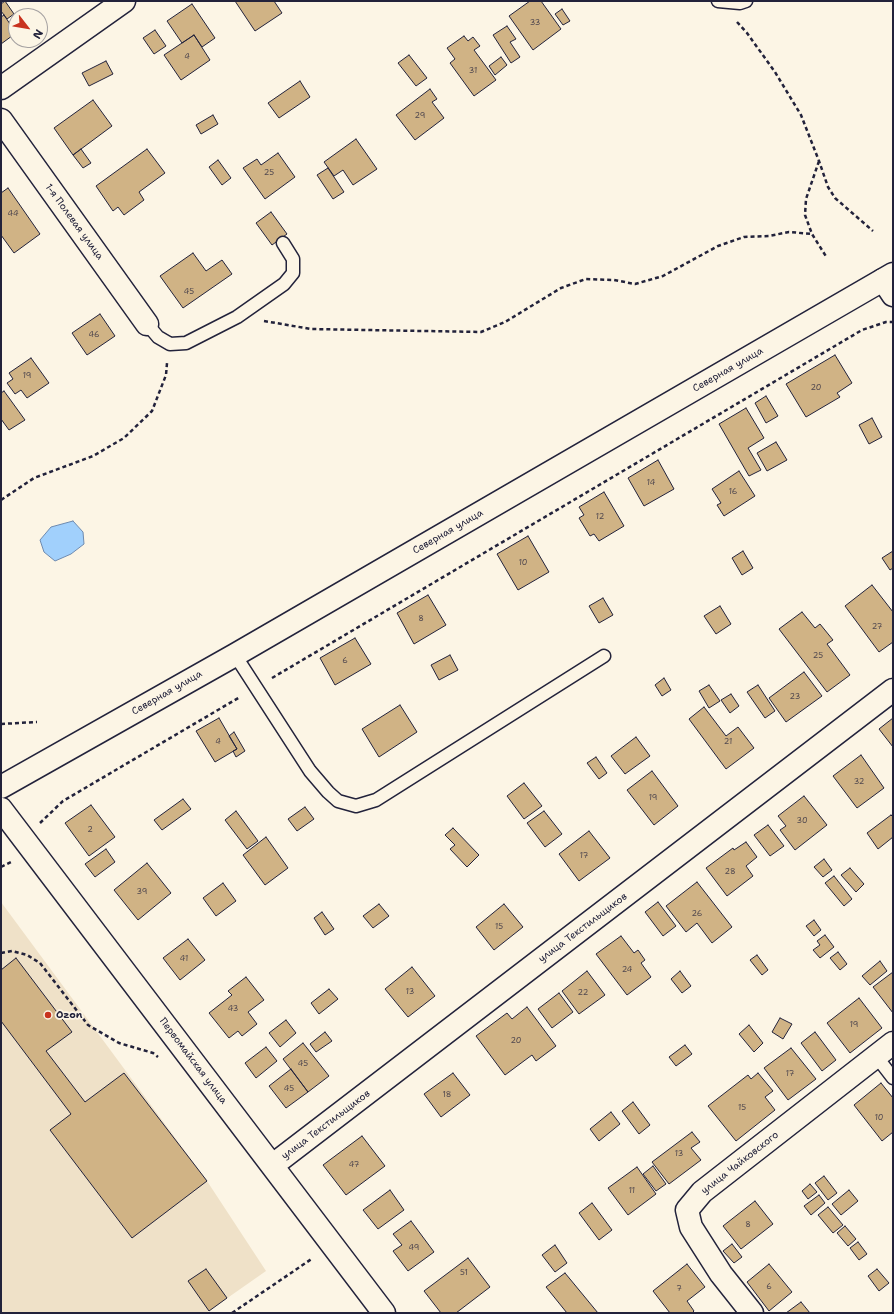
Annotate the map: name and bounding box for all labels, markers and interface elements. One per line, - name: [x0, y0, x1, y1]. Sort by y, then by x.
- north arrow: [8, 8, 48, 48]
- house number: 33: [530, 18, 540, 28]
- text: N: [29, 26, 47, 42]
- house number: 4: [184, 52, 190, 62]
- house number: 31: [469, 66, 477, 76]
- house number: 29: [415, 111, 425, 121]
- house number: 25: [264, 168, 274, 178]
- street label: 1-я Полевая улица: [42, 182, 106, 262]
- house number: 44: [8, 209, 18, 219]
- house number: 45: [184, 287, 194, 297]
- house number: 46: [88, 330, 100, 340]
- street label: Северная улица: [691, 345, 765, 395]
- house number: 19: [23, 371, 31, 381]
- house number: 20: [811, 383, 821, 393]
- house number: 14: [647, 478, 655, 488]
- house number: 16: [729, 487, 737, 497]
- street label: Северная улица: [411, 507, 485, 557]
- house number: 12: [596, 512, 604, 522]
- house number: 10: [519, 558, 527, 568]
- house number: 8: [418, 614, 424, 624]
- house number: 27: [872, 622, 882, 632]
- house number: 25: [813, 651, 823, 661]
- house number: 6: [342, 656, 348, 666]
- street label: Северная улица: [130, 668, 204, 718]
- house number: 23: [790, 692, 800, 702]
- house number: 4: [215, 737, 221, 747]
- house number: 21: [724, 737, 732, 747]
- house number: 32: [854, 777, 864, 787]
- house number: 19: [649, 793, 657, 803]
- house number: 30: [796, 816, 808, 826]
- house number: 2: [87, 825, 93, 835]
- house number: 17: [580, 851, 588, 861]
- house number: 28: [725, 867, 735, 877]
- house number: 39: [137, 887, 147, 897]
- street label: улица Текстильщиков: [536, 891, 630, 965]
- house number: 26: [692, 909, 702, 919]
- house number: 15: [495, 922, 503, 932]
- house number: 41: [180, 954, 188, 964]
- house number: 24: [622, 965, 632, 975]
- house number: 13: [406, 987, 414, 997]
- house number: 22: [578, 988, 588, 998]
- house number: 43: [228, 1004, 238, 1014]
- place label: Ozon: [56, 1009, 82, 1021]
- marker: Ozon: [43, 1010, 53, 1020]
- street label: Первомайская улица: [157, 1015, 229, 1107]
- house number: 19: [850, 1020, 858, 1030]
- house number: 20: [511, 1036, 521, 1046]
- house number: 45: [298, 1059, 308, 1069]
- house number: 17: [786, 1069, 794, 1079]
- house number: 45: [284, 1084, 294, 1094]
- street label: улица Текстильщиков: [279, 1088, 373, 1162]
- house number: 18: [443, 1090, 451, 1100]
- house number: 15: [738, 1103, 746, 1113]
- house number: 10: [875, 1113, 883, 1123]
- street label: улица Чайковского: [699, 1129, 781, 1197]
- house number: 13: [675, 1149, 683, 1159]
- house number: 47: [349, 1160, 359, 1170]
- house number: 11: [629, 1186, 635, 1196]
- house number: 8: [745, 1220, 751, 1230]
- house number: 49: [409, 1243, 419, 1253]
- house number: 51: [460, 1268, 468, 1278]
- house number: 6: [766, 1282, 772, 1292]
- house number: 7: [676, 1284, 682, 1294]

